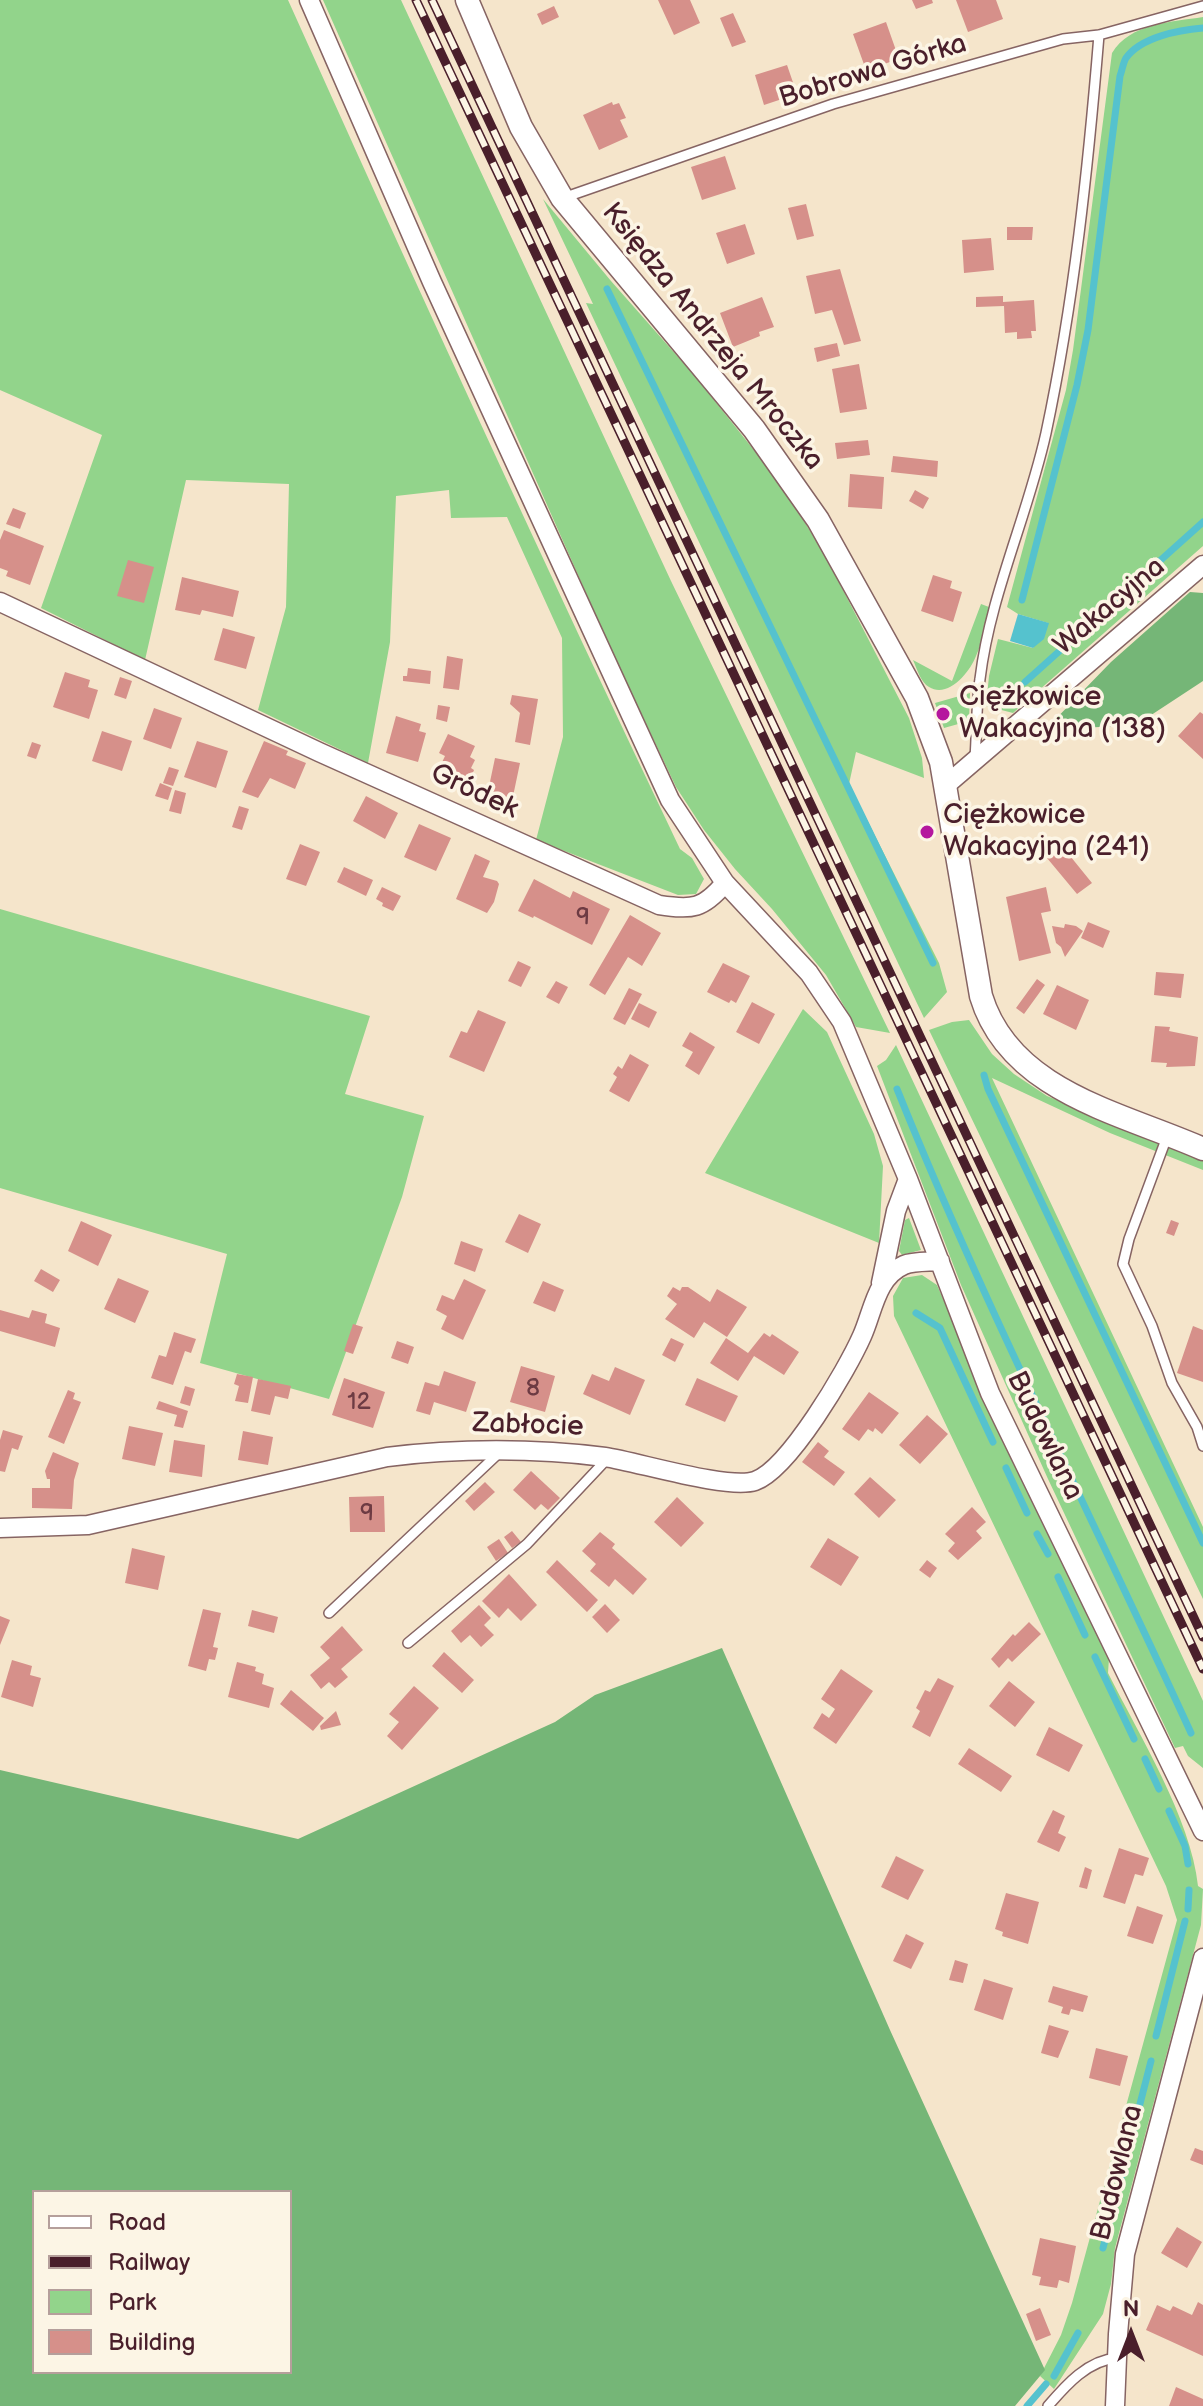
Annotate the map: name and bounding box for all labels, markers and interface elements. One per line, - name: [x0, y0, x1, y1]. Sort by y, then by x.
- street label: Bobrowa Górka: [775, 28, 971, 116]
- street label: Księdza Andrzeja Mroczka: [594, 197, 830, 477]
- street label: Wakacyjna: [1048, 551, 1172, 663]
- place label: Ciężkowice Wakacyjna (138): [959, 681, 1166, 747]
- marker: Ciężkowice Wakacyjna (138): [934, 705, 952, 723]
- street label: Gródek: [425, 757, 523, 827]
- place label: Ciężkowice Wakacyjna (241): [943, 799, 1150, 865]
- marker: Ciężkowice Wakacyjna (241): [918, 823, 936, 841]
- house number: 9: [576, 904, 590, 932]
- street label: Budowlana: [998, 1366, 1090, 1506]
- house number: 8: [526, 1375, 540, 1403]
- house number: 12: [347, 1389, 371, 1417]
- street label: Zabłocie: [472, 1407, 584, 1445]
- house number: 9: [360, 1500, 374, 1528]
- street label: Budowlana: [1085, 2102, 1151, 2244]
- legend: [32, 2190, 292, 2374]
- text: Road: [108, 2208, 166, 2237]
- text: Railway: [108, 2248, 190, 2277]
- text: Park: [108, 2288, 156, 2317]
- north arrow: [1091, 2294, 1171, 2374]
- text: N: [1123, 2296, 1139, 2323]
- text: Building: [108, 2328, 195, 2357]

